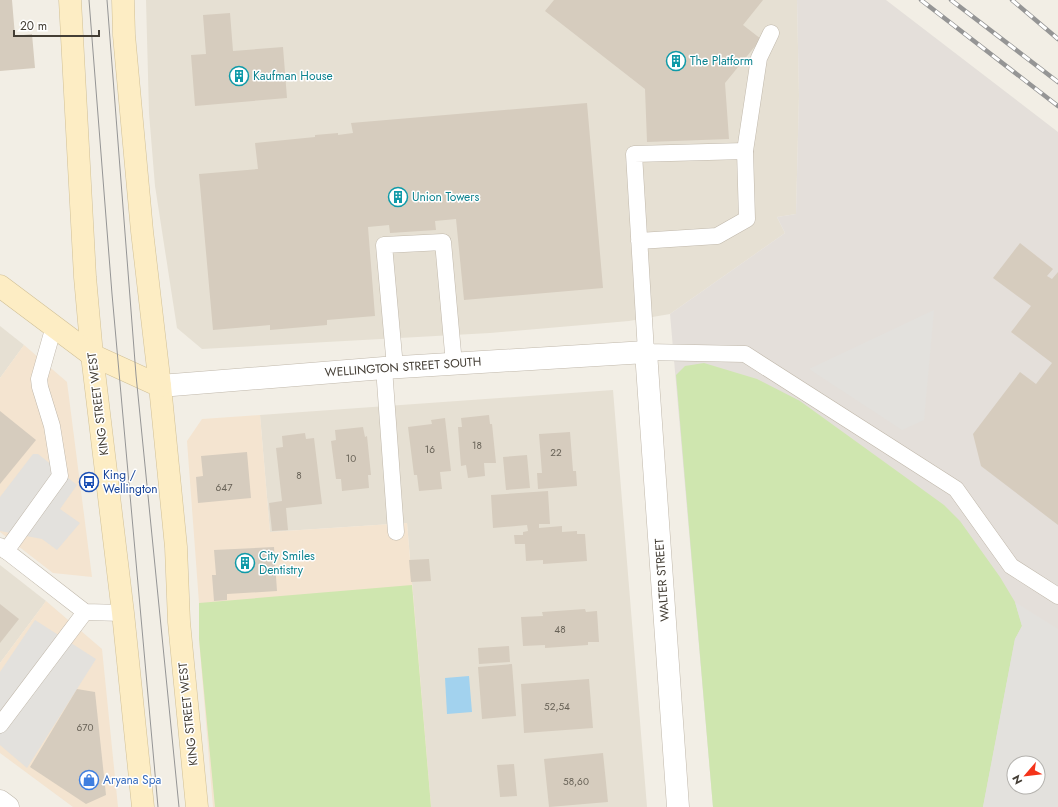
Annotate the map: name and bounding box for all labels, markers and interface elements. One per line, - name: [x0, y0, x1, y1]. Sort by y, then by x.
- scale bar: [14, 12, 99, 38]
- text: 20 m: [20, 17, 47, 35]
- building icon: The Platform: [665, 50, 687, 72]
- place label: The Platform: [690, 52, 753, 70]
- building icon: Kaufman House: [228, 65, 250, 87]
- place label: Kaufman House: [253, 67, 333, 85]
- building icon: Union Towers: [387, 186, 409, 208]
- place label: Union Towers: [412, 188, 479, 206]
- street label: KING STREET WEST: [83, 351, 113, 457]
- street label: WELLINGTON STREET SOUTH: [324, 353, 482, 381]
- house number: 18: [472, 438, 482, 453]
- house number: 16: [425, 442, 435, 457]
- house number: 22: [550, 445, 562, 460]
- house number: 10: [346, 451, 356, 466]
- place label: King / Wellington: [103, 466, 158, 498]
- house number: 8: [296, 468, 302, 483]
- bus stop icon: King / Wellington: [78, 471, 100, 493]
- house number: 647: [216, 480, 233, 495]
- street label: WALTER STREET: [650, 537, 674, 622]
- place label: City Smiles Dentistry: [259, 547, 315, 579]
- building icon: City Smiles Dentistry: [234, 552, 256, 574]
- house number: 48: [554, 622, 566, 637]
- street label: KING STREET WEST: [174, 661, 202, 767]
- house number: 52,54: [544, 699, 570, 714]
- house number: 670: [76, 720, 94, 735]
- north arrow: [1006, 755, 1046, 795]
- shop icon: Aryana Spa: [78, 769, 100, 791]
- place label: Aryana Spa: [103, 771, 162, 789]
- text: N: [1008, 772, 1026, 787]
- house number: 58,60: [563, 774, 589, 789]

